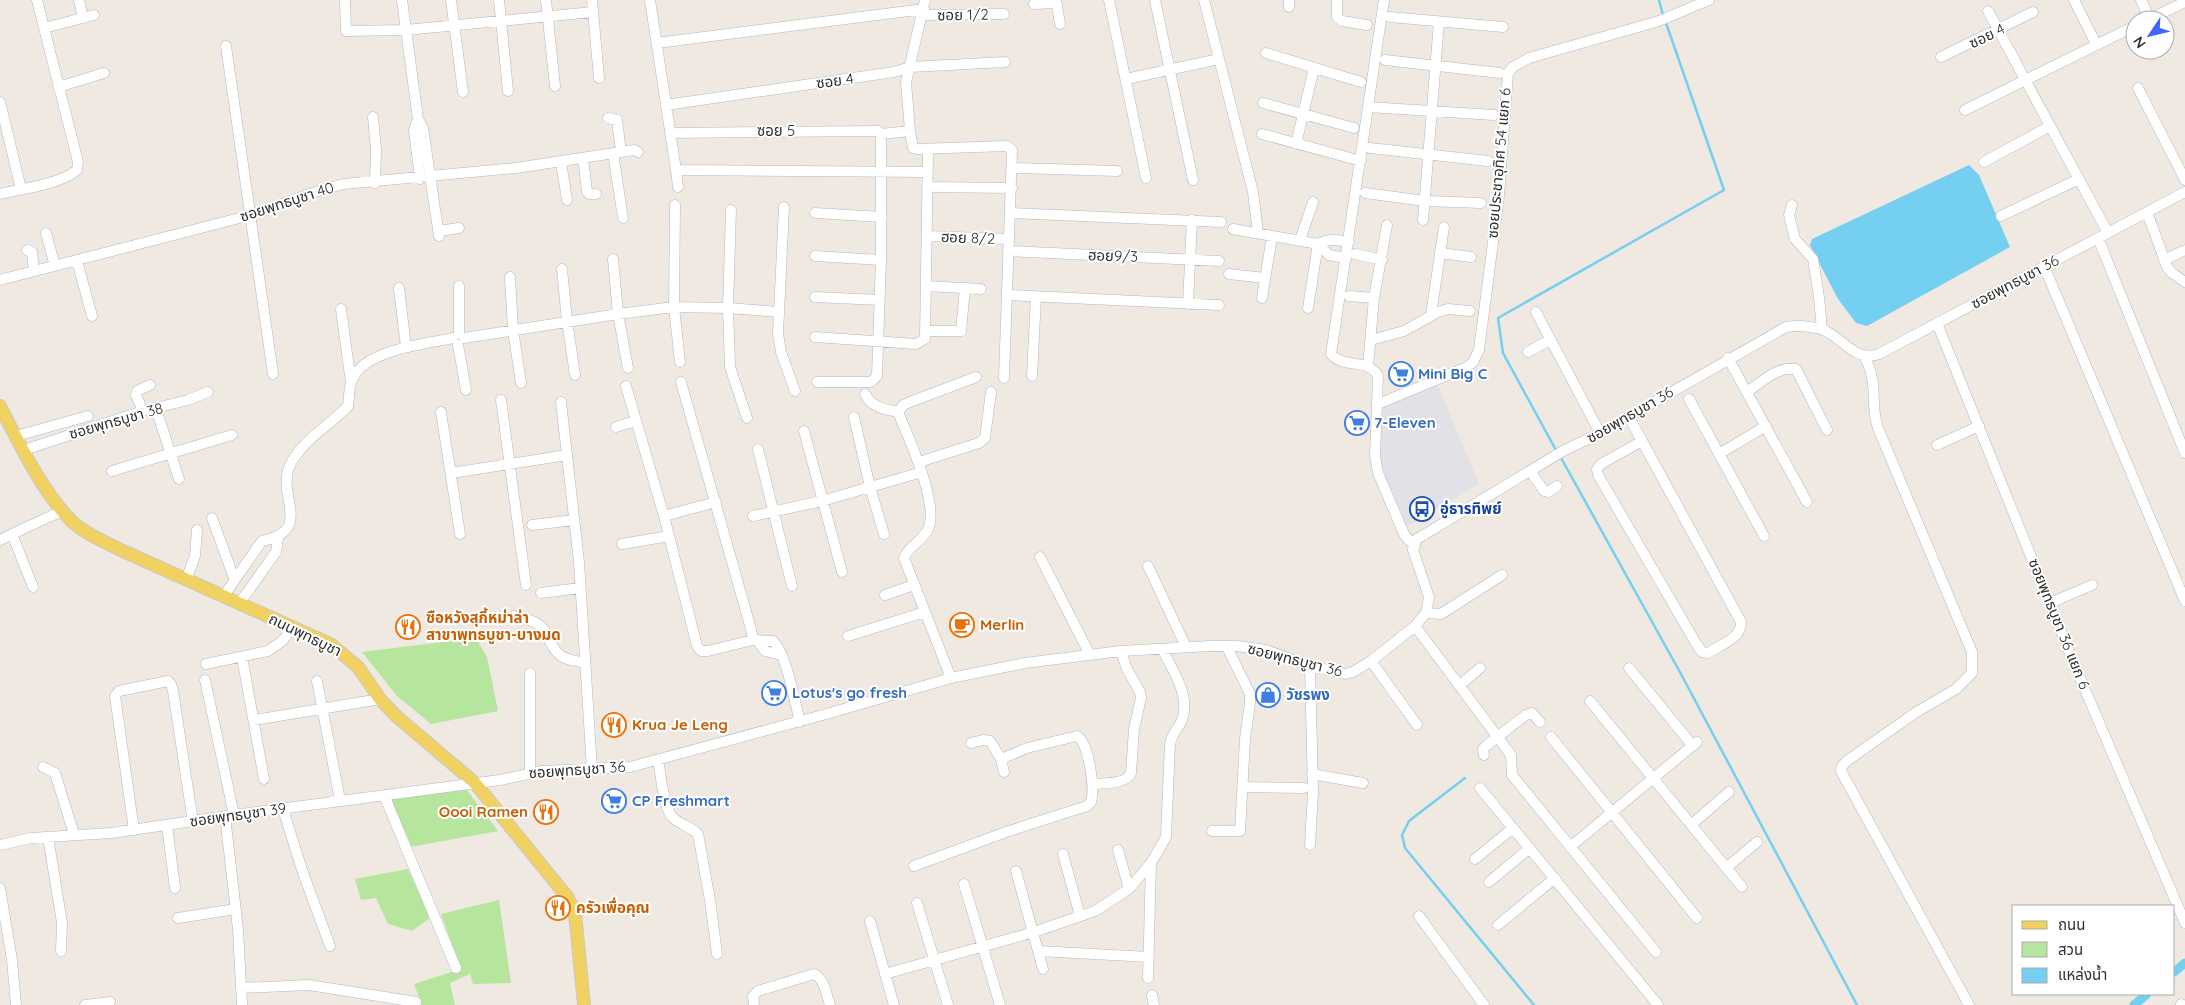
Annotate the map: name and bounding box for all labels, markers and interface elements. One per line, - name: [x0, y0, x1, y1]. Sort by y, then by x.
- street label: ซอย 1/2: [937, 5, 989, 24]
- north arrow: [2125, 10, 2175, 60]
- street label: ซอย 4: [1966, 19, 2008, 52]
- text: N: [2129, 33, 2150, 52]
- street label: ซอย 4: [815, 68, 855, 93]
- street label: ซอยประชาอุทิศ 54 แยก 6: [1482, 87, 1515, 239]
- street label: ซอย 5: [757, 121, 795, 140]
- street label: ซอยพุทธบูชา 40: [237, 177, 336, 226]
- street label: ฮอย 8/2: [941, 227, 995, 248]
- street label: ฮอย9/3: [1088, 245, 1138, 266]
- street label: ซอยพุทธบูชา 36: [1967, 250, 2062, 313]
- supermarket icon: Mini Big C: [1388, 361, 1414, 387]
- place label: Mini Big C: [1418, 364, 1488, 383]
- street label: ซอยพุทธบูชา 36: [1583, 382, 1677, 447]
- street label: ซอยพุทธบูชา 38: [67, 398, 165, 443]
- supermarket icon: 7-Eleven: [1344, 410, 1370, 436]
- place label: 7-Eleven: [1374, 413, 1436, 432]
- bus stop icon: อู่ธารทิพย์: [1409, 496, 1435, 522]
- place label: อู่ธารทิพย์: [1440, 499, 1502, 519]
- street label: ซอยพุทธบูชา 36 แยก 6: [2025, 556, 2094, 692]
- place label: ซือหวังสุกี้หม่าล่า สาขาพุทธบูชา-บางมด: [426, 607, 561, 645]
- street label: ถนนพุทธบูชา: [266, 609, 345, 660]
- cafe icon: Merlin: [949, 612, 975, 638]
- restaurant icon: ซือหวังสุกี้หม่าล่า สาขาพุทธบูชา-บางมด: [395, 614, 421, 640]
- place label: Merlin: [980, 615, 1024, 634]
- street label: ซอยพุทธบูชา 36: [1246, 639, 1344, 680]
- supermarket icon: Lotus's go fresh: [761, 680, 787, 706]
- shop icon: วัชรพง: [1255, 682, 1281, 708]
- place label: Lotus's go fresh: [792, 683, 907, 702]
- place label: วัชรพง: [1286, 685, 1330, 704]
- restaurant icon: Krua Je Leng: [601, 712, 627, 738]
- place label: Krua Je Leng: [632, 715, 728, 734]
- street label: ซอยพุทธบูชา 36: [528, 757, 626, 782]
- supermarket icon: CP Freshmart: [601, 788, 627, 814]
- place label: CP Freshmart: [632, 791, 730, 810]
- street label: ซอยพุทธบูชา 39: [188, 798, 287, 831]
- restaurant icon: Oooi Ramen: [533, 799, 559, 825]
- place label: Oooi Ramen: [439, 802, 528, 821]
- restaurant icon: ครัวเพื่อคุณ: [545, 895, 571, 921]
- place label: ครัวเพื่อคุณ: [576, 897, 650, 917]
- legend: [2012, 905, 2175, 995]
- text: ถนน: [2058, 915, 2085, 934]
- text: สวน: [2058, 940, 2083, 959]
- text: แหล่งน้ำ: [2058, 964, 2107, 984]

